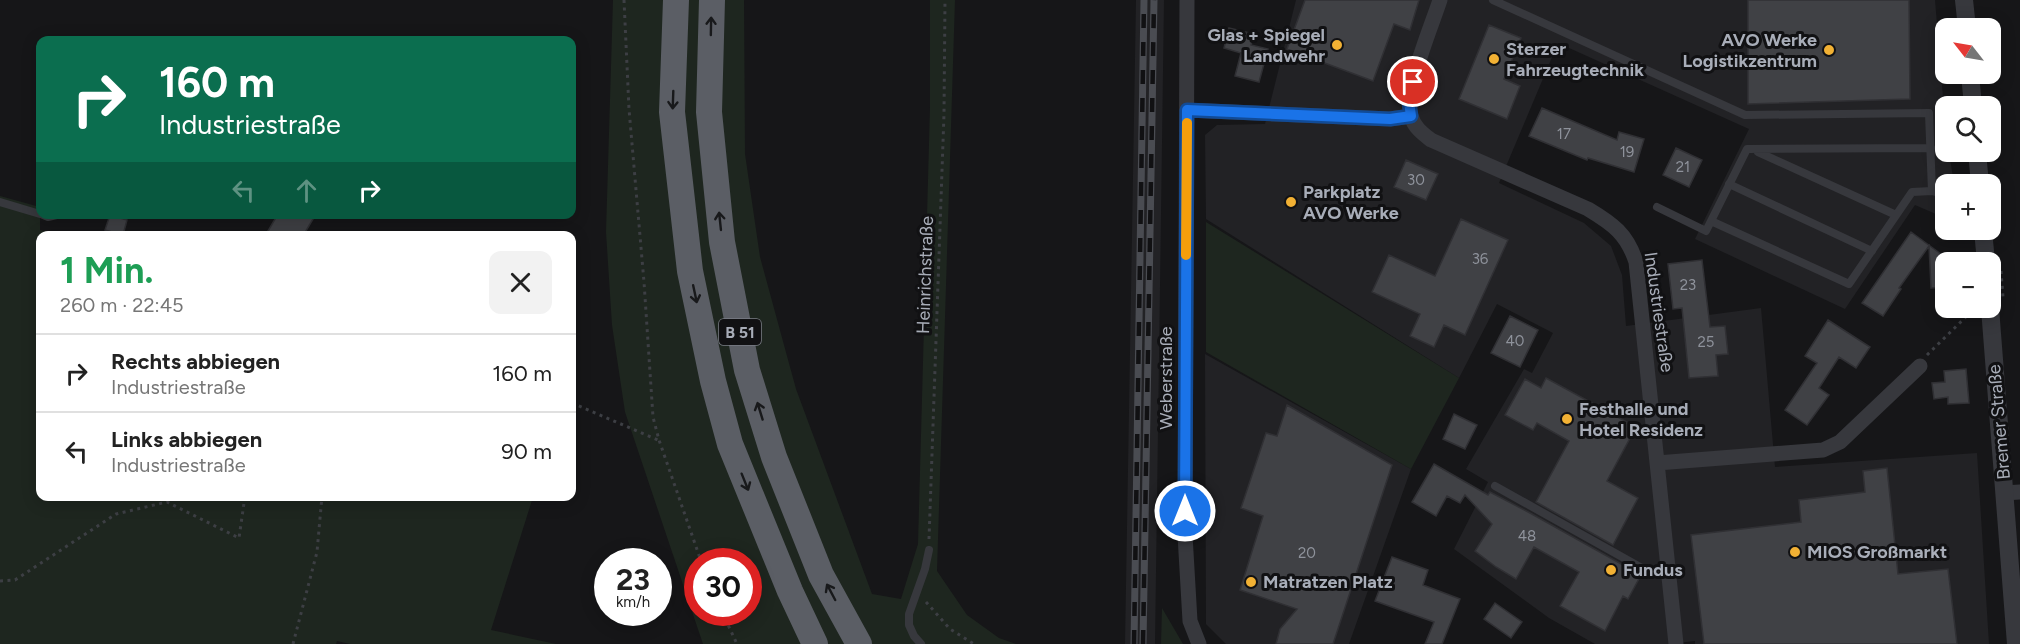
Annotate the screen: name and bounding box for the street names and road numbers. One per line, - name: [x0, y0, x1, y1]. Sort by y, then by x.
- street label: Heinrichstraße: [912, 215, 938, 334]
- street label: Industriestraße: [1640, 250, 1678, 374]
- road number: B 51: [719, 319, 761, 345]
- street label: Weberstraße: [1155, 326, 1177, 430]
- street label: Bremer Straße: [1983, 363, 2015, 481]

